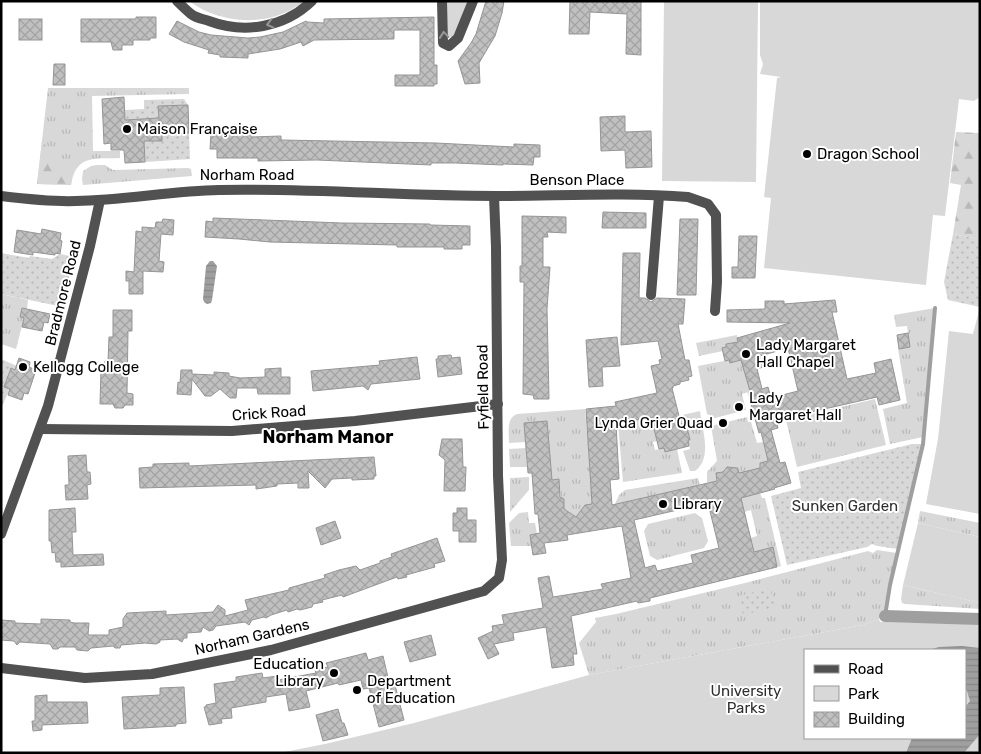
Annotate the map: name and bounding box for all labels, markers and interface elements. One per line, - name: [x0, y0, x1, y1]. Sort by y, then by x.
- one-way arrow: [266, 18, 275, 29]
- one-way arrow: [438, 31, 449, 39]
- place label: Maison Française: [137, 120, 258, 138]
- marker: Maison Française: [121, 123, 133, 135]
- place label: Dragon School: [817, 145, 919, 163]
- marker: Dragon School: [801, 148, 813, 160]
- street label: Norham Road: [200, 166, 294, 184]
- street label: Benson Place: [530, 171, 624, 189]
- street label: Bradmore Road: [41, 238, 85, 348]
- place label: Lady Margaret Hall Chapel: [756, 336, 856, 371]
- street label: Fyfield Road: [473, 344, 493, 430]
- marker: Lady Margaret Hall Chapel: [740, 348, 752, 360]
- place label: Kellogg College: [33, 358, 139, 376]
- marker: Kellogg College: [17, 361, 29, 373]
- place label: Lady Margaret Hall: [749, 389, 842, 424]
- street label: Crick Road: [231, 401, 307, 425]
- marker: Lady Margaret Hall: [733, 401, 745, 413]
- place label: Lynda Grier Quad: [594, 414, 713, 432]
- marker: Lynda Grier Quad: [717, 417, 729, 429]
- district label: Norham Manor: [262, 426, 394, 448]
- place label: Library: [673, 495, 722, 513]
- park label: Sunken Garden: [792, 497, 898, 515]
- marker: Library: [657, 498, 669, 510]
- street label: Norham Gardens: [193, 615, 311, 659]
- legend: [804, 649, 966, 739]
- place label: Education Library: [253, 655, 324, 690]
- text: Road: [848, 660, 884, 678]
- marker: Education Library: [328, 667, 340, 679]
- place label: Department of Education: [367, 672, 455, 707]
- park label: University Parks: [711, 682, 781, 717]
- marker: Department of Education: [351, 684, 363, 696]
- text: Park: [848, 685, 879, 703]
- text: Building: [848, 710, 905, 728]

